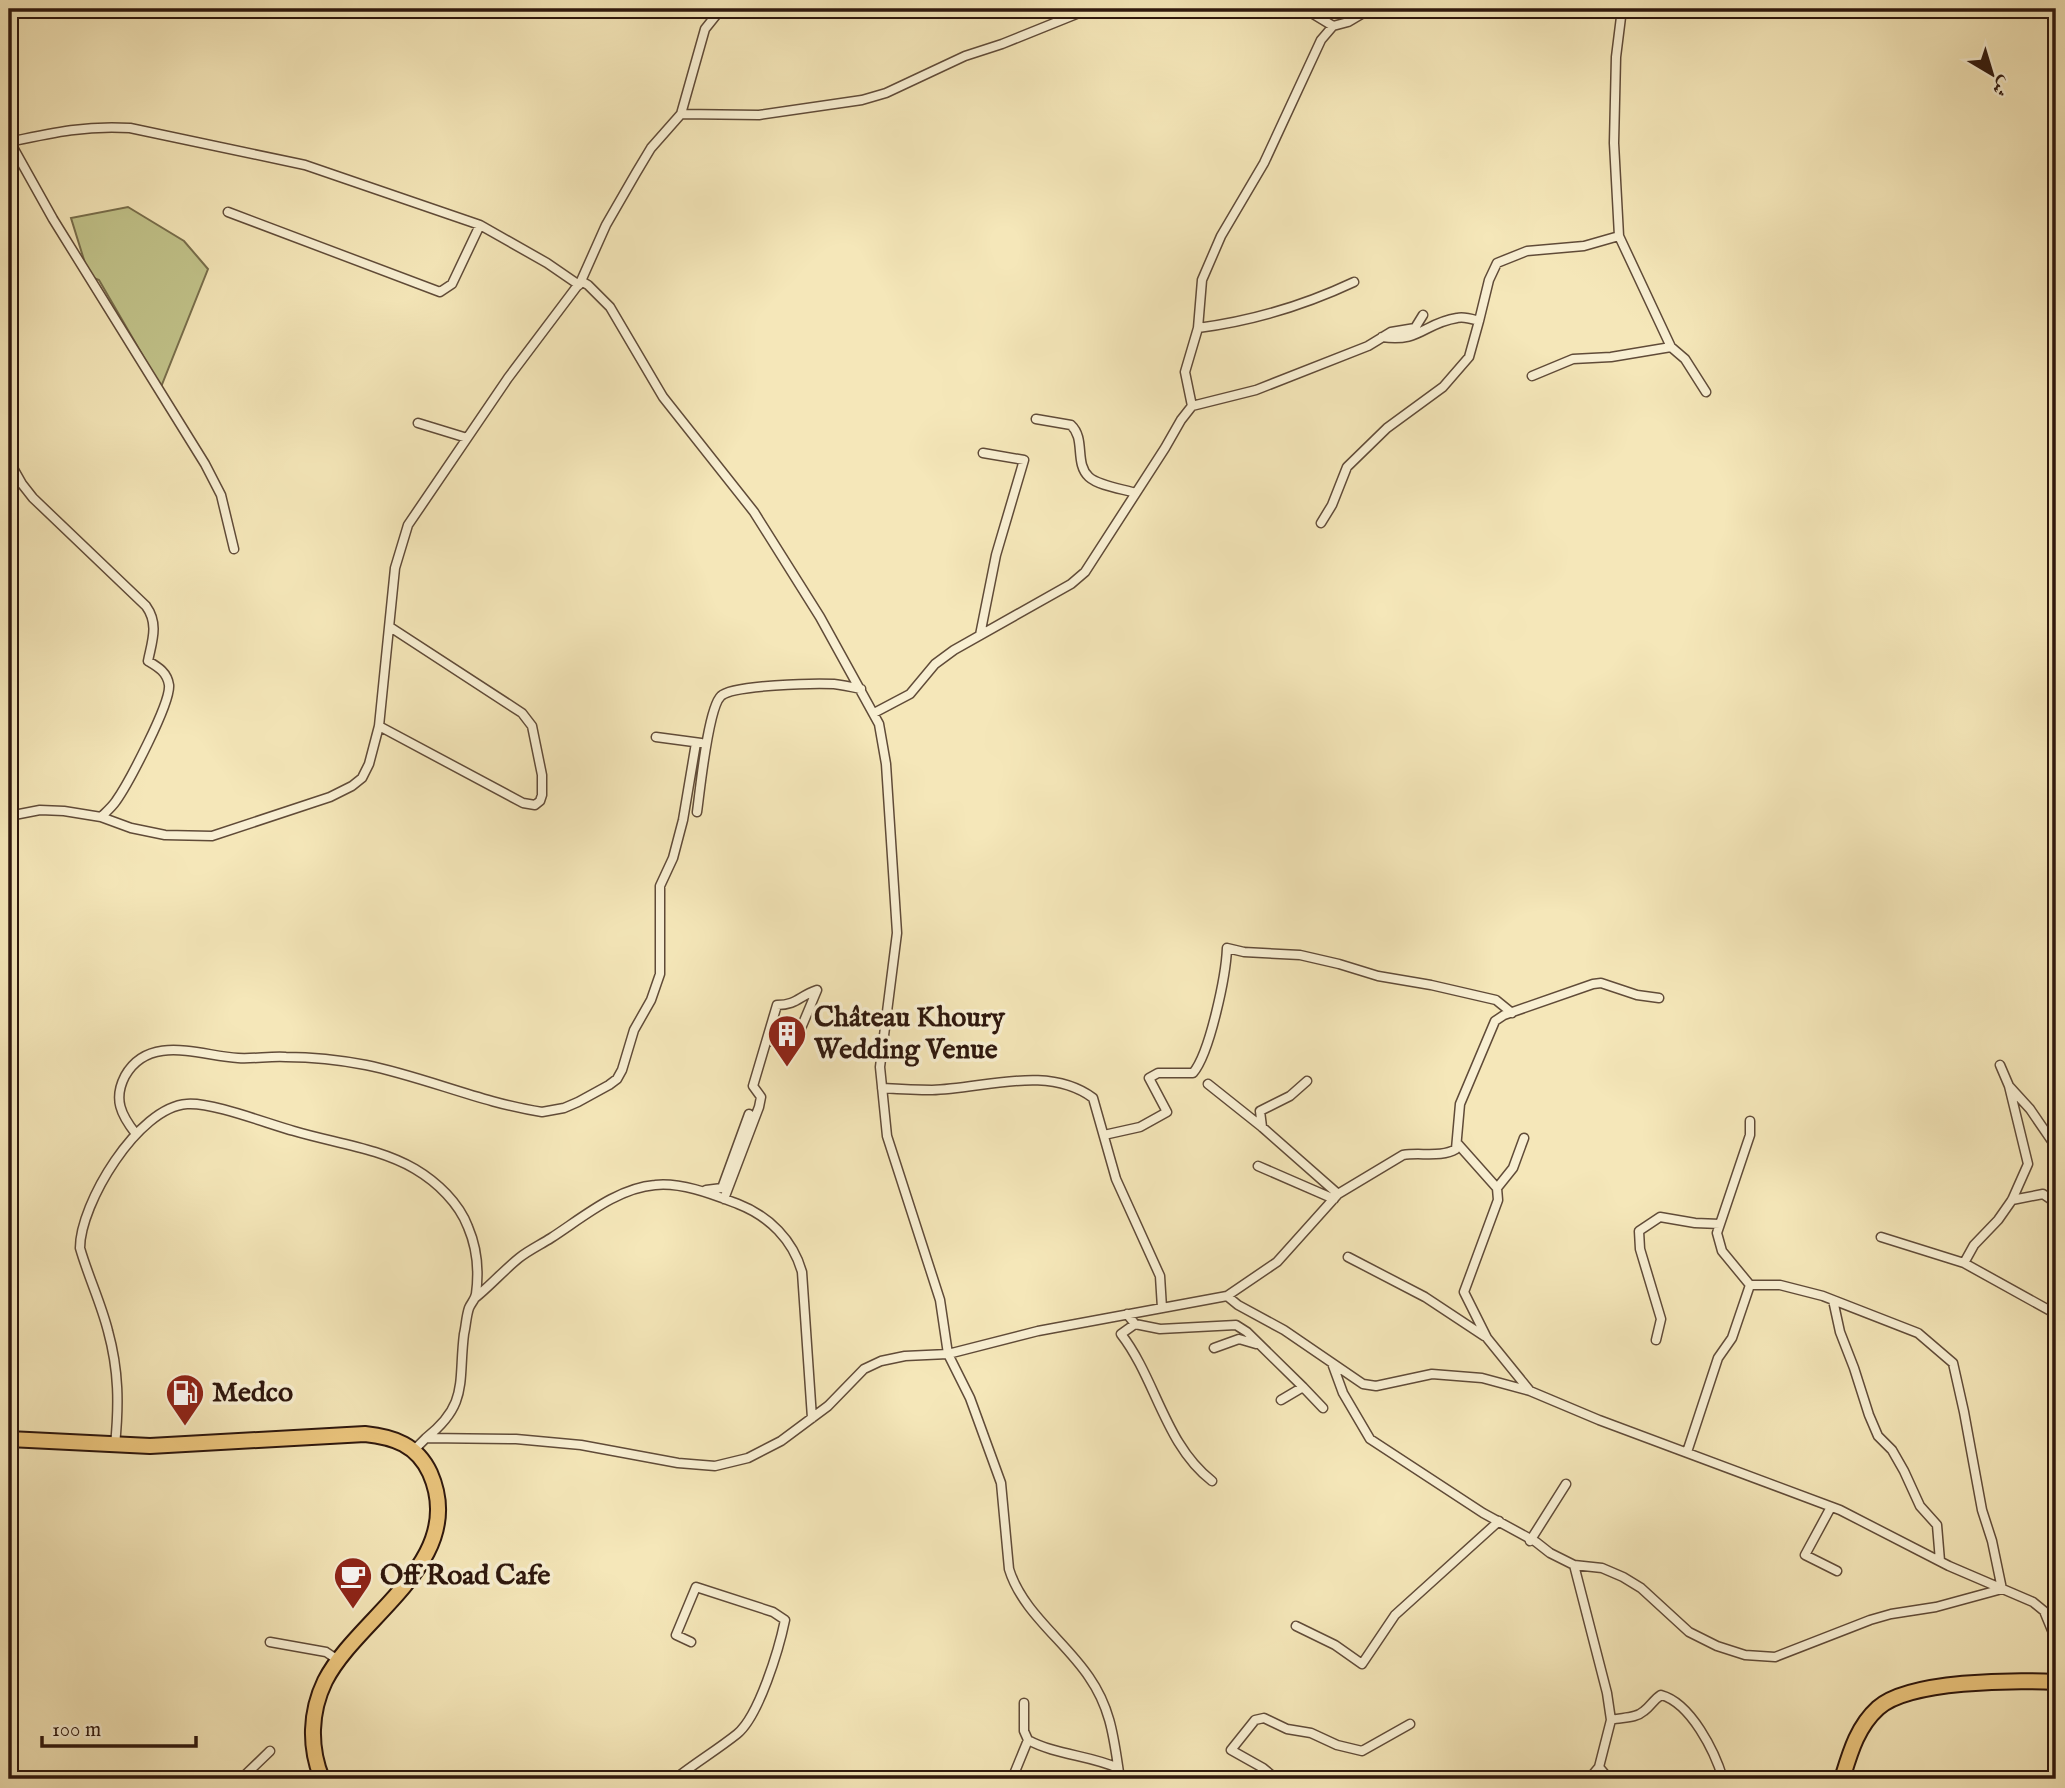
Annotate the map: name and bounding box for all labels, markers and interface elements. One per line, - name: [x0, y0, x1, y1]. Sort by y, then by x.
- north arrow: [1956, 38, 2026, 108]
- text: ش: [1986, 71, 2016, 101]
- place label: Château Khoury Wedding Venue: [813, 1001, 1006, 1068]
- building icon: Château Khoury Wedding Venue: [766, 1013, 808, 1068]
- fuel station icon: Medco: [164, 1372, 206, 1427]
- place label: Medco: [212, 1376, 293, 1411]
- cafe icon: Off Road Cafe: [332, 1555, 374, 1610]
- place label: Off Road Cafe: [380, 1559, 551, 1594]
- scale bar: [42, 1704, 196, 1748]
- text: 100 m: [52, 1717, 101, 1744]

